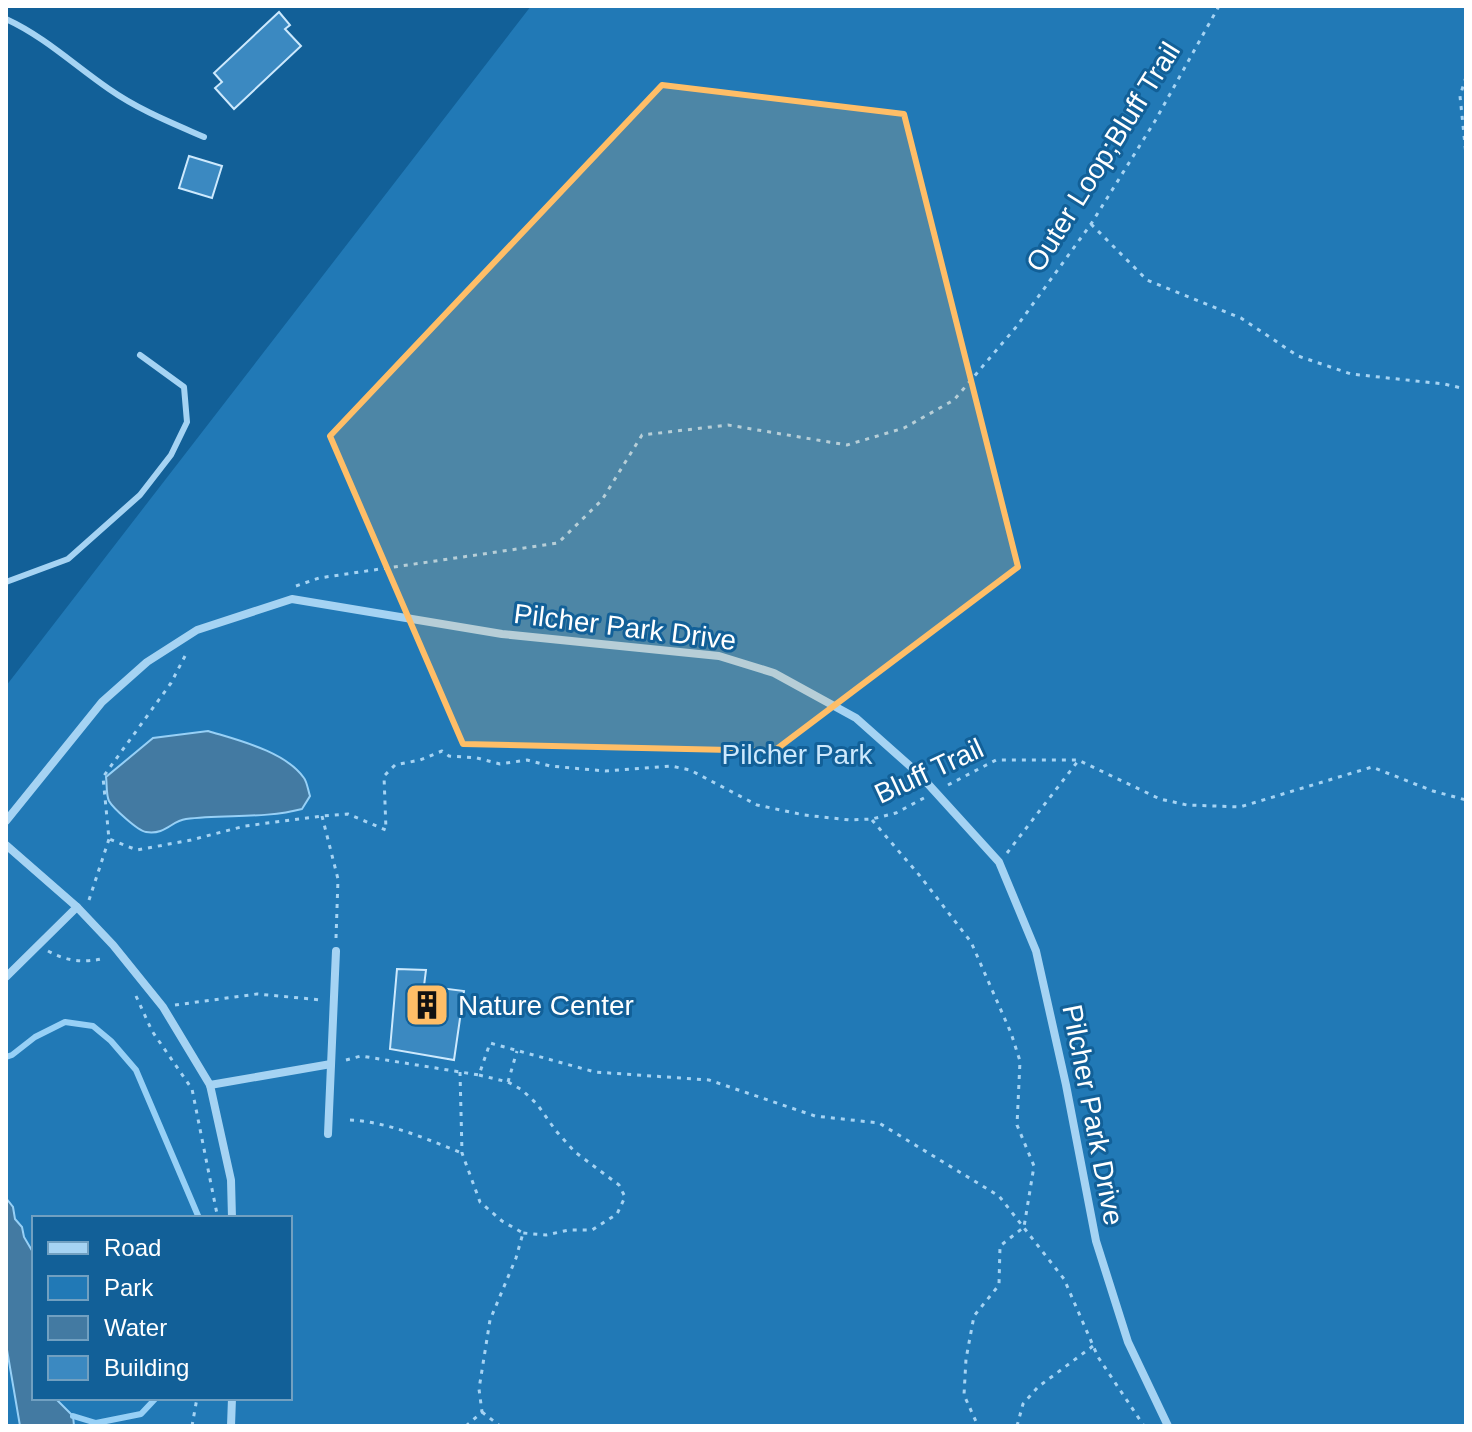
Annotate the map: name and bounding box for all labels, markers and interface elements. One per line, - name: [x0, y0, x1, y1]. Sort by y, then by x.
- street label: Outer Loop;Bluff Trail: [1020, 37, 1186, 277]
- street label: Pilcher Park Drive: [512, 598, 738, 656]
- street label: Bluff Trail: [870, 732, 988, 810]
- park label: Pilcher Park: [722, 739, 873, 770]
- building icon: Nature Center: [403, 981, 451, 1029]
- place label: Nature Center: [458, 990, 634, 1021]
- street label: Pilcher Park Drive: [1056, 1002, 1130, 1228]
- legend: [32, 1216, 292, 1400]
- text: Road: [104, 1234, 161, 1261]
- text: Park: [104, 1274, 154, 1301]
- text: Water: [104, 1314, 167, 1341]
- text: Building: [104, 1354, 189, 1381]

